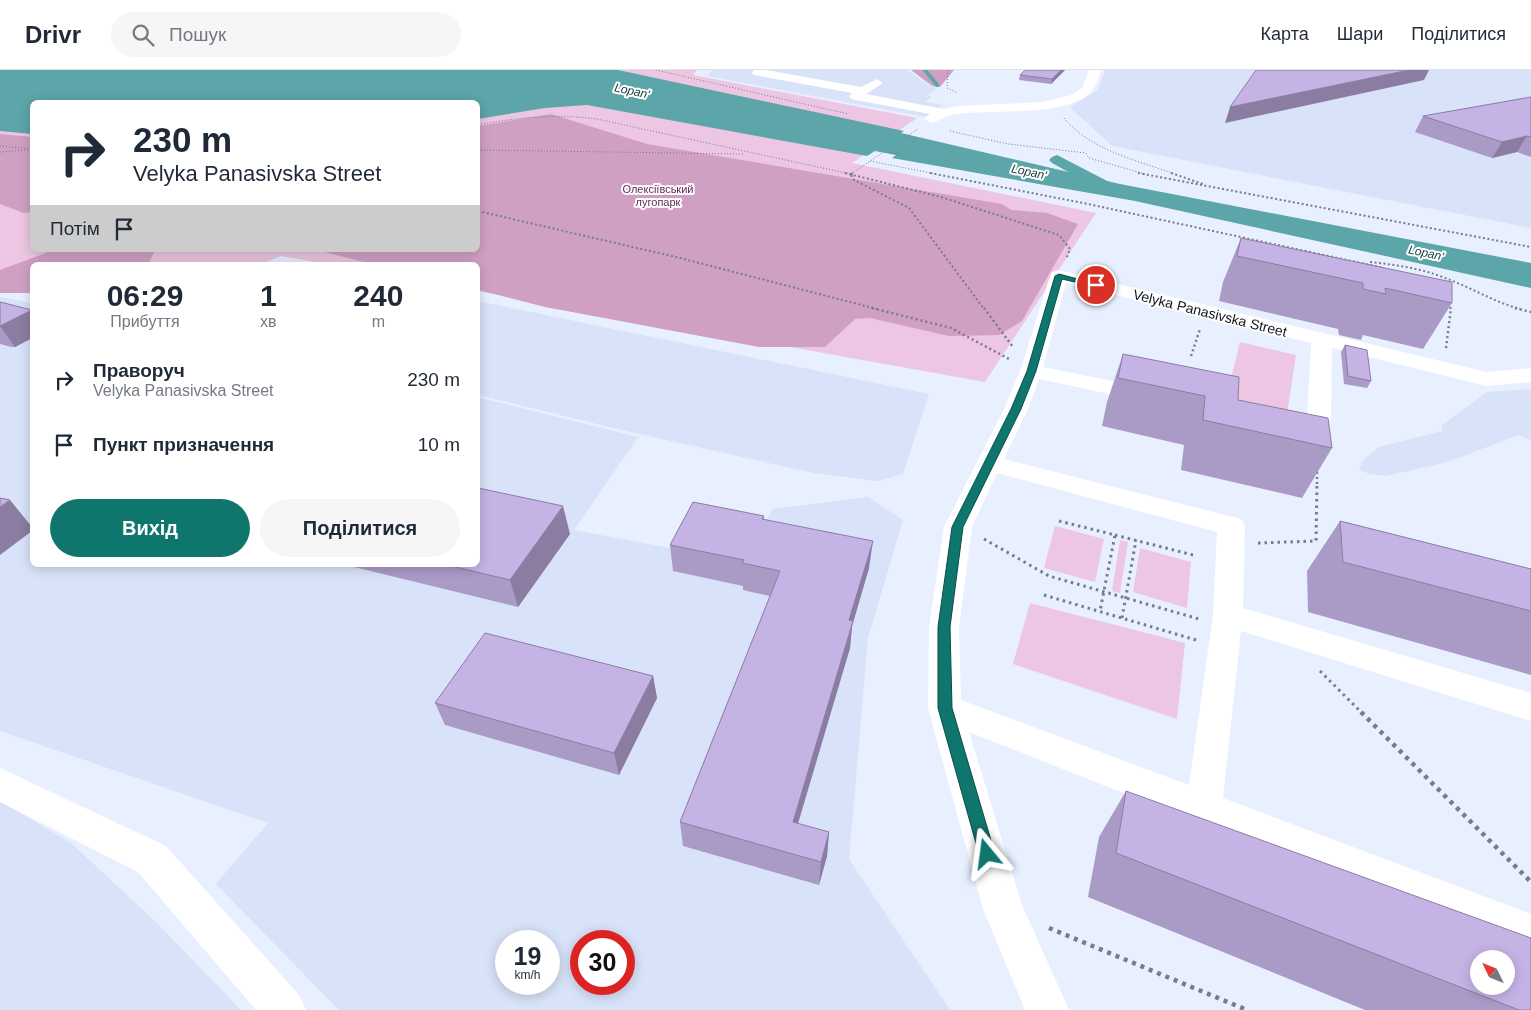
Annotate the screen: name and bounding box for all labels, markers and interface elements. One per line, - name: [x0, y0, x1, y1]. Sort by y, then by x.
- search box: [111, 12, 461, 57]
- text: Drivr: [25, 21, 81, 48]
- icon: search: [129, 21, 157, 49]
- text: Пошук: [169, 24, 226, 45]
- text: Карта: [1261, 24, 1309, 44]
- text: Шари: [1337, 24, 1383, 44]
- text: Поділитися: [1411, 24, 1506, 44]
- water label: Lopan': [613, 80, 652, 102]
- icon: right: [50, 120, 115, 185]
- text: 230 m: [133, 120, 232, 159]
- text: Velyka Panasivska Street: [133, 161, 381, 186]
- water label: Lopan': [1010, 161, 1049, 183]
- park label: Олексіївський лугопарк: [623, 183, 693, 208]
- icon: arrive: [110, 215, 138, 243]
- text: Потім: [50, 218, 100, 239]
- water label: Lopan': [1407, 242, 1446, 264]
- pin: [1075, 264, 1117, 306]
- icon: arrive: [1082, 271, 1110, 299]
- text: 06:29: [107, 279, 183, 312]
- text: 1: [260, 279, 277, 312]
- text: 240: [353, 279, 403, 312]
- street label: Velyka Panasivska Street: [1131, 286, 1289, 340]
- text: Прибуття: [110, 313, 180, 330]
- text: хв: [260, 313, 277, 330]
- text: m: [372, 313, 385, 330]
- text: Праворуч: [93, 360, 185, 381]
- icon: right: [50, 366, 78, 394]
- text: 230 m: [407, 369, 460, 390]
- text: Velyka Panasivska Street: [93, 382, 274, 399]
- icon: arrive: [50, 431, 78, 459]
- text: Пункт призначення: [93, 434, 274, 455]
- text: 10 m: [418, 434, 460, 455]
- button: Вихід: [50, 499, 250, 557]
- button: Поділитися: [260, 499, 460, 557]
- position arrow: [960, 827, 1012, 879]
- speed limit sign: 30: [570, 930, 635, 995]
- text: 19: [514, 942, 541, 970]
- north arrow: [1470, 950, 1515, 995]
- map controls: [1470, 950, 1515, 995]
- text: km/h: [514, 968, 541, 982]

